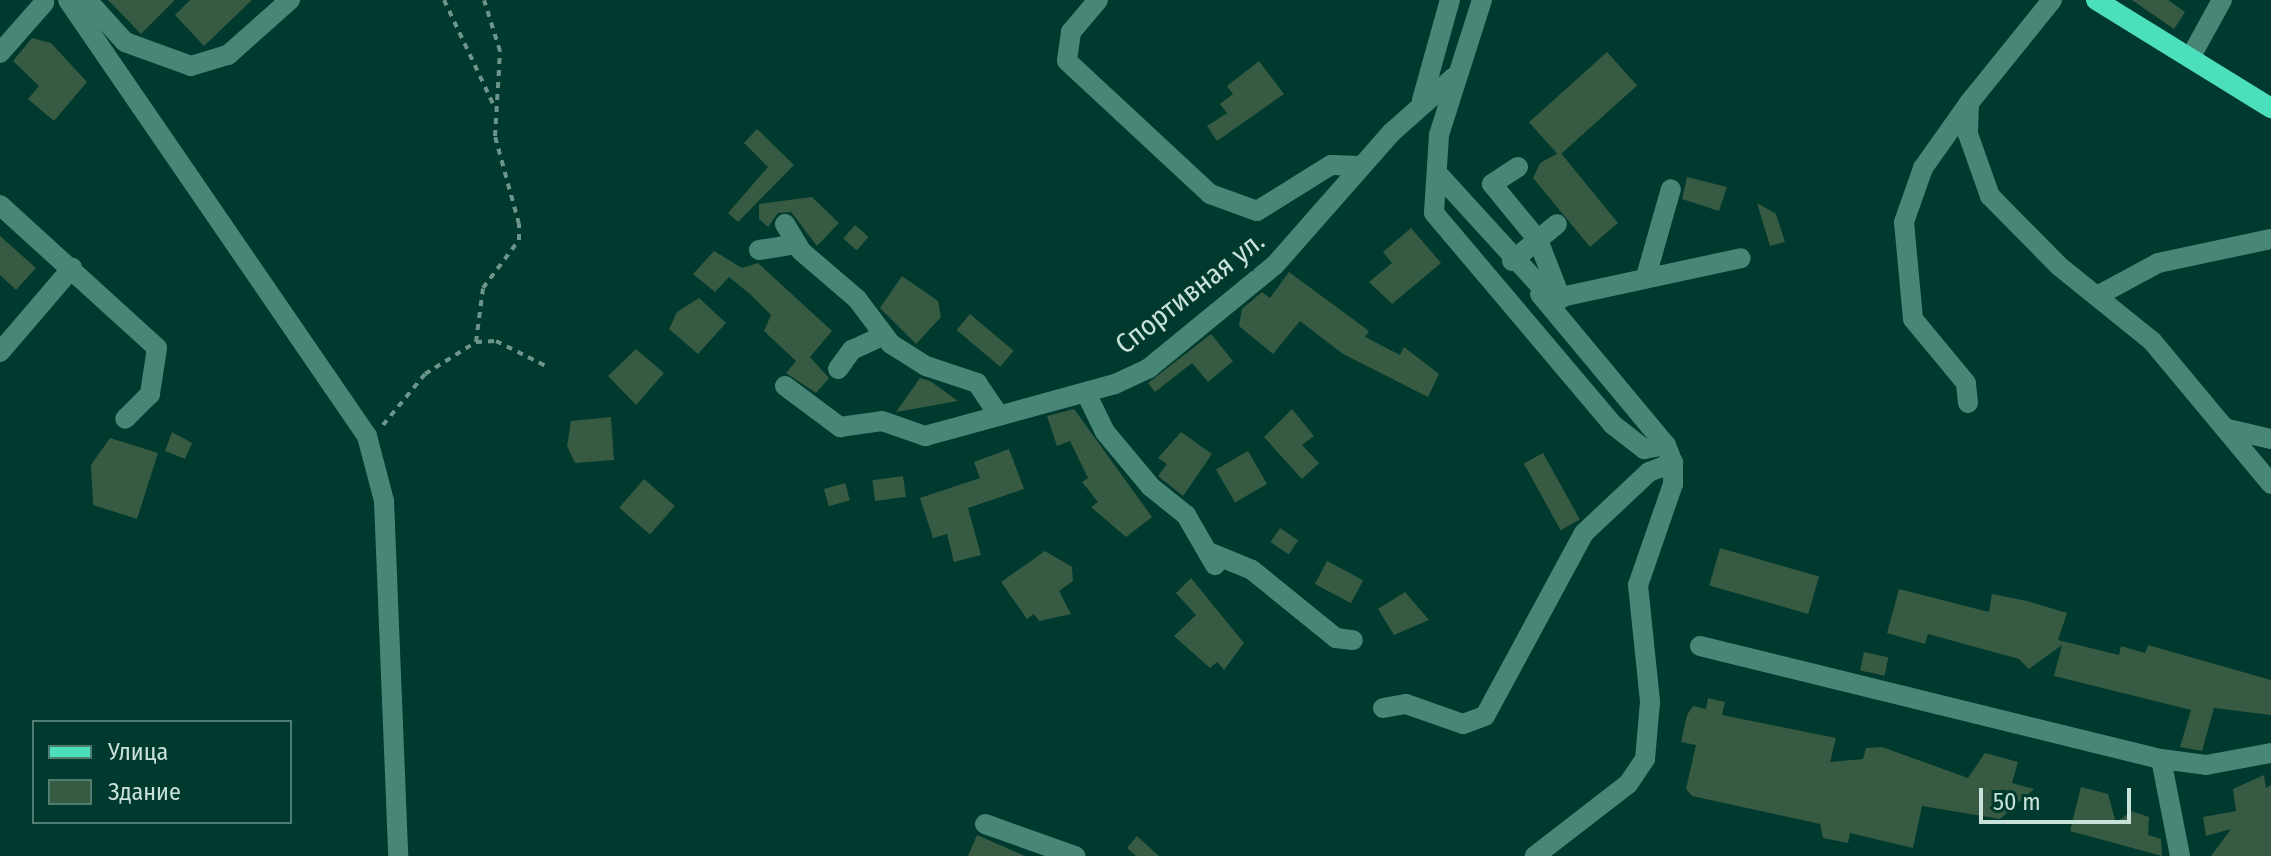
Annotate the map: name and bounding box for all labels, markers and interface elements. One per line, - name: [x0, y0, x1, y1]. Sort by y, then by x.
- street label: Спортивная ул.: [1109, 224, 1271, 362]
- legend: [32, 720, 292, 824]
- text: Улица: [108, 738, 168, 766]
- scale bar: [1983, 772, 2135, 822]
- text: Здание: [108, 778, 181, 806]
- text: 50 m: [1993, 788, 2041, 816]

